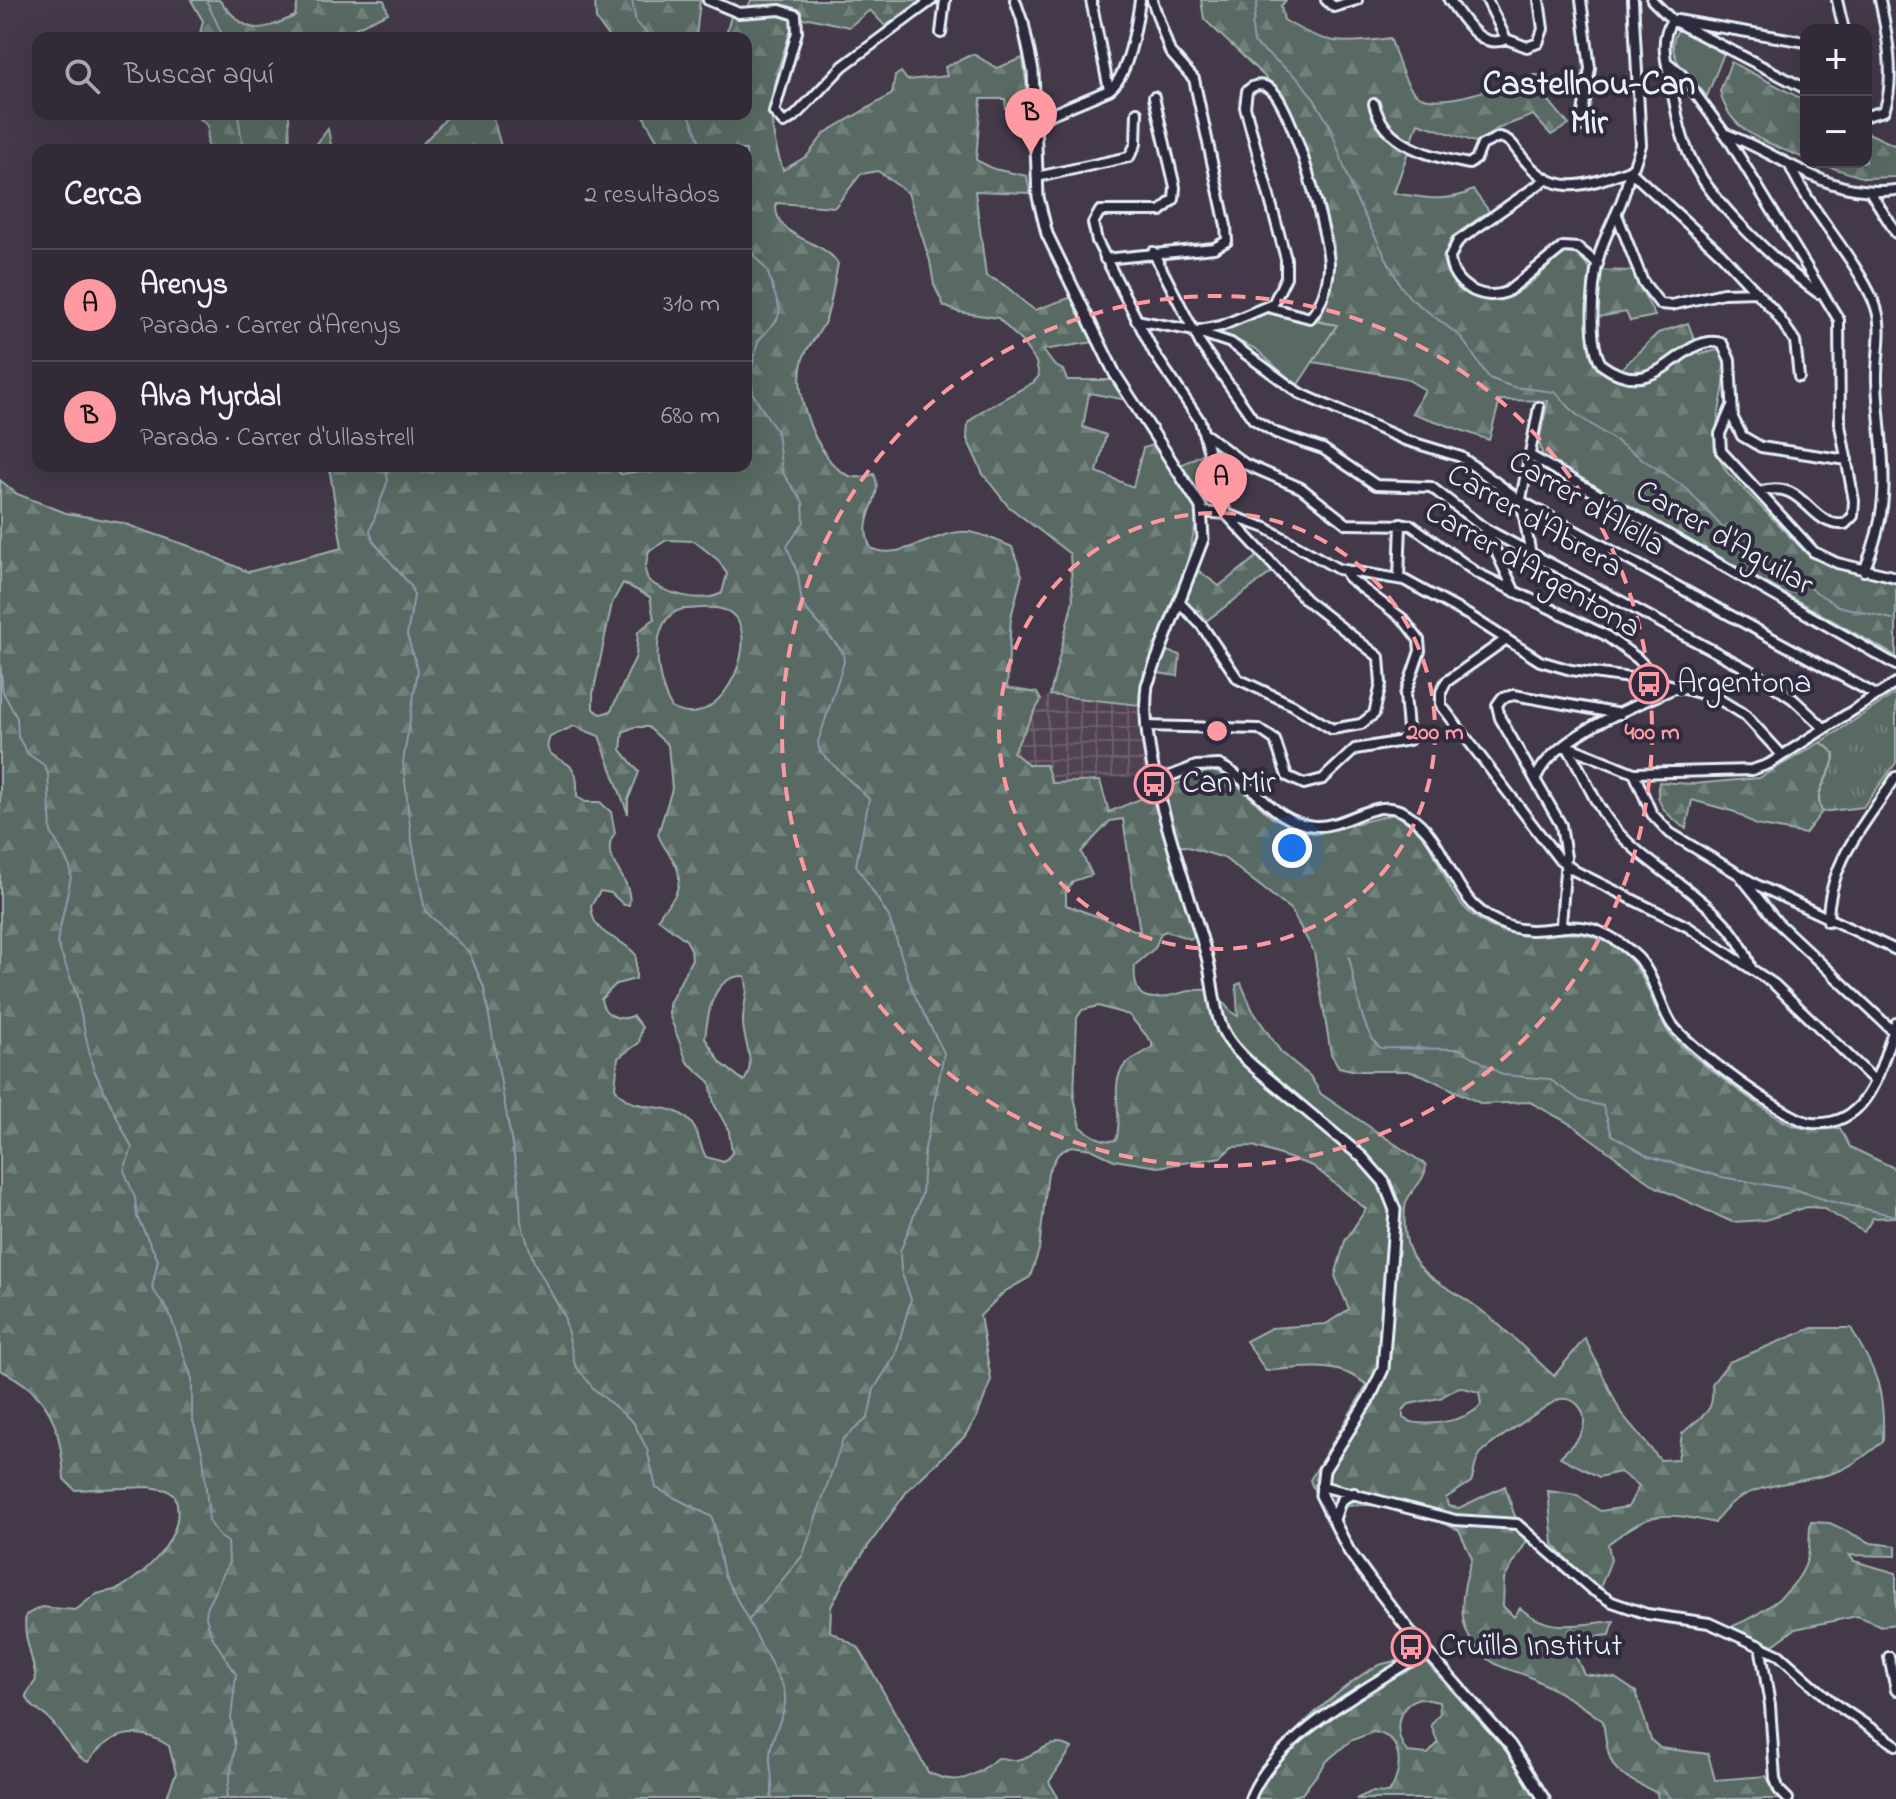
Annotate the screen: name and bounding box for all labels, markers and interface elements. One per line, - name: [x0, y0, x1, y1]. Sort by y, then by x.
- map controls: [1800, 24, 1872, 168]
- button: +: [1800, 24, 1872, 96]
- search box: [32, 32, 752, 120]
- icon: search: [60, 54, 104, 98]
- text: Buscar aquí: [124, 54, 274, 98]
- district label: Castellnou-Can Mir: [1483, 61, 1695, 150]
- pin: B: [1005, 88, 1057, 154]
- button: −: [1800, 96, 1872, 168]
- text: Cerca: [64, 171, 142, 221]
- text: 2 resultados: [584, 177, 720, 215]
- text: Arenys: [140, 264, 228, 308]
- text: A: [82, 286, 98, 324]
- text: 310 m: [663, 286, 720, 324]
- text: Parada · Carrer d'Arenys: [140, 308, 401, 346]
- text: Alva Myrdal: [140, 376, 281, 420]
- text: B: [81, 398, 99, 436]
- text: 680 m: [661, 398, 720, 436]
- text: Parada · Carrer d'Ullastrell: [140, 420, 414, 458]
- street label: Carrer d'Alella: [1499, 440, 1673, 570]
- pin: A: [1195, 453, 1247, 519]
- street label: Carrer d'Abrera: [1437, 453, 1631, 591]
- street label: Carrer d'Aguilar: [1626, 469, 1822, 609]
- street label: Carrer d'Argentona: [1415, 490, 1649, 652]
- place label: Argentona: [1677, 661, 1812, 708]
- bus stop icon: Argentona: [1628, 663, 1670, 705]
- text: 200 m: [1405, 716, 1464, 751]
- text: 400 m: [1624, 716, 1680, 751]
- centre of rings: [1203, 717, 1231, 745]
- place label: Can Mir: [1182, 761, 1276, 808]
- bus stop icon: Can Mir: [1133, 763, 1175, 805]
- your location: [1272, 828, 1312, 868]
- place label: Cruïlla Institut: [1439, 1624, 1623, 1671]
- bus stop icon: Cruïlla Institut: [1390, 1626, 1432, 1668]

